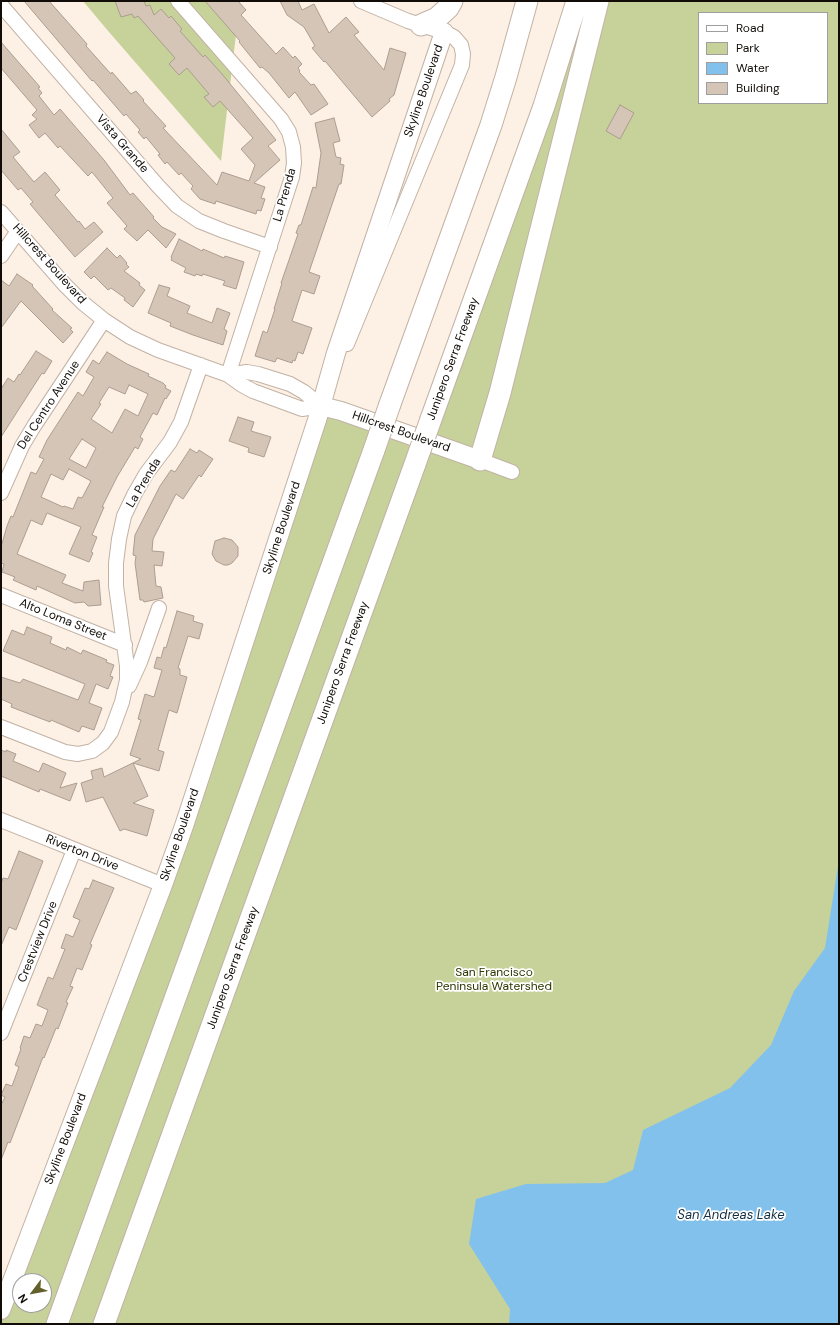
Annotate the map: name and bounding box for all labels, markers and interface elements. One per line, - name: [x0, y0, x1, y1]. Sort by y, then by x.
- legend: [698, 12, 828, 104]
- text: Road: [736, 20, 764, 36]
- text: Park: [736, 40, 760, 56]
- street label: Skyline Boulevard: [401, 43, 447, 139]
- text: Water: [736, 60, 769, 76]
- text: Building: [736, 80, 780, 96]
- street label: Vista Grande: [93, 112, 151, 176]
- street label: La Prenda: [271, 167, 299, 223]
- street label: Hillcrest Boulevard: [9, 221, 89, 307]
- street label: Junipero Serra Freeway: [424, 296, 482, 422]
- street label: Del Centro Avenue: [15, 358, 83, 452]
- street label: Hillcrest Boulevard: [350, 408, 452, 456]
- street label: La Prenda: [124, 456, 164, 510]
- street label: Skyline Boulevard: [260, 480, 304, 576]
- street label: Alto Loma Street: [17, 596, 109, 644]
- street label: Junipero Serra Freeway: [314, 600, 372, 726]
- street label: Skyline Boulevard: [157, 787, 203, 883]
- street label: Riverton Drive: [43, 832, 121, 874]
- street label: Crestview Drive: [15, 899, 61, 985]
- street label: Junipero Serra Freeway: [204, 905, 262, 1031]
- park label: San Francisco Peninsula Watershed: [436, 966, 552, 994]
- street label: Skyline Boulevard: [42, 1091, 90, 1187]
- water label: San Andreas Lake: [677, 1208, 785, 1224]
- north arrow: [12, 1273, 52, 1313]
- text: N: [15, 1292, 31, 1306]

